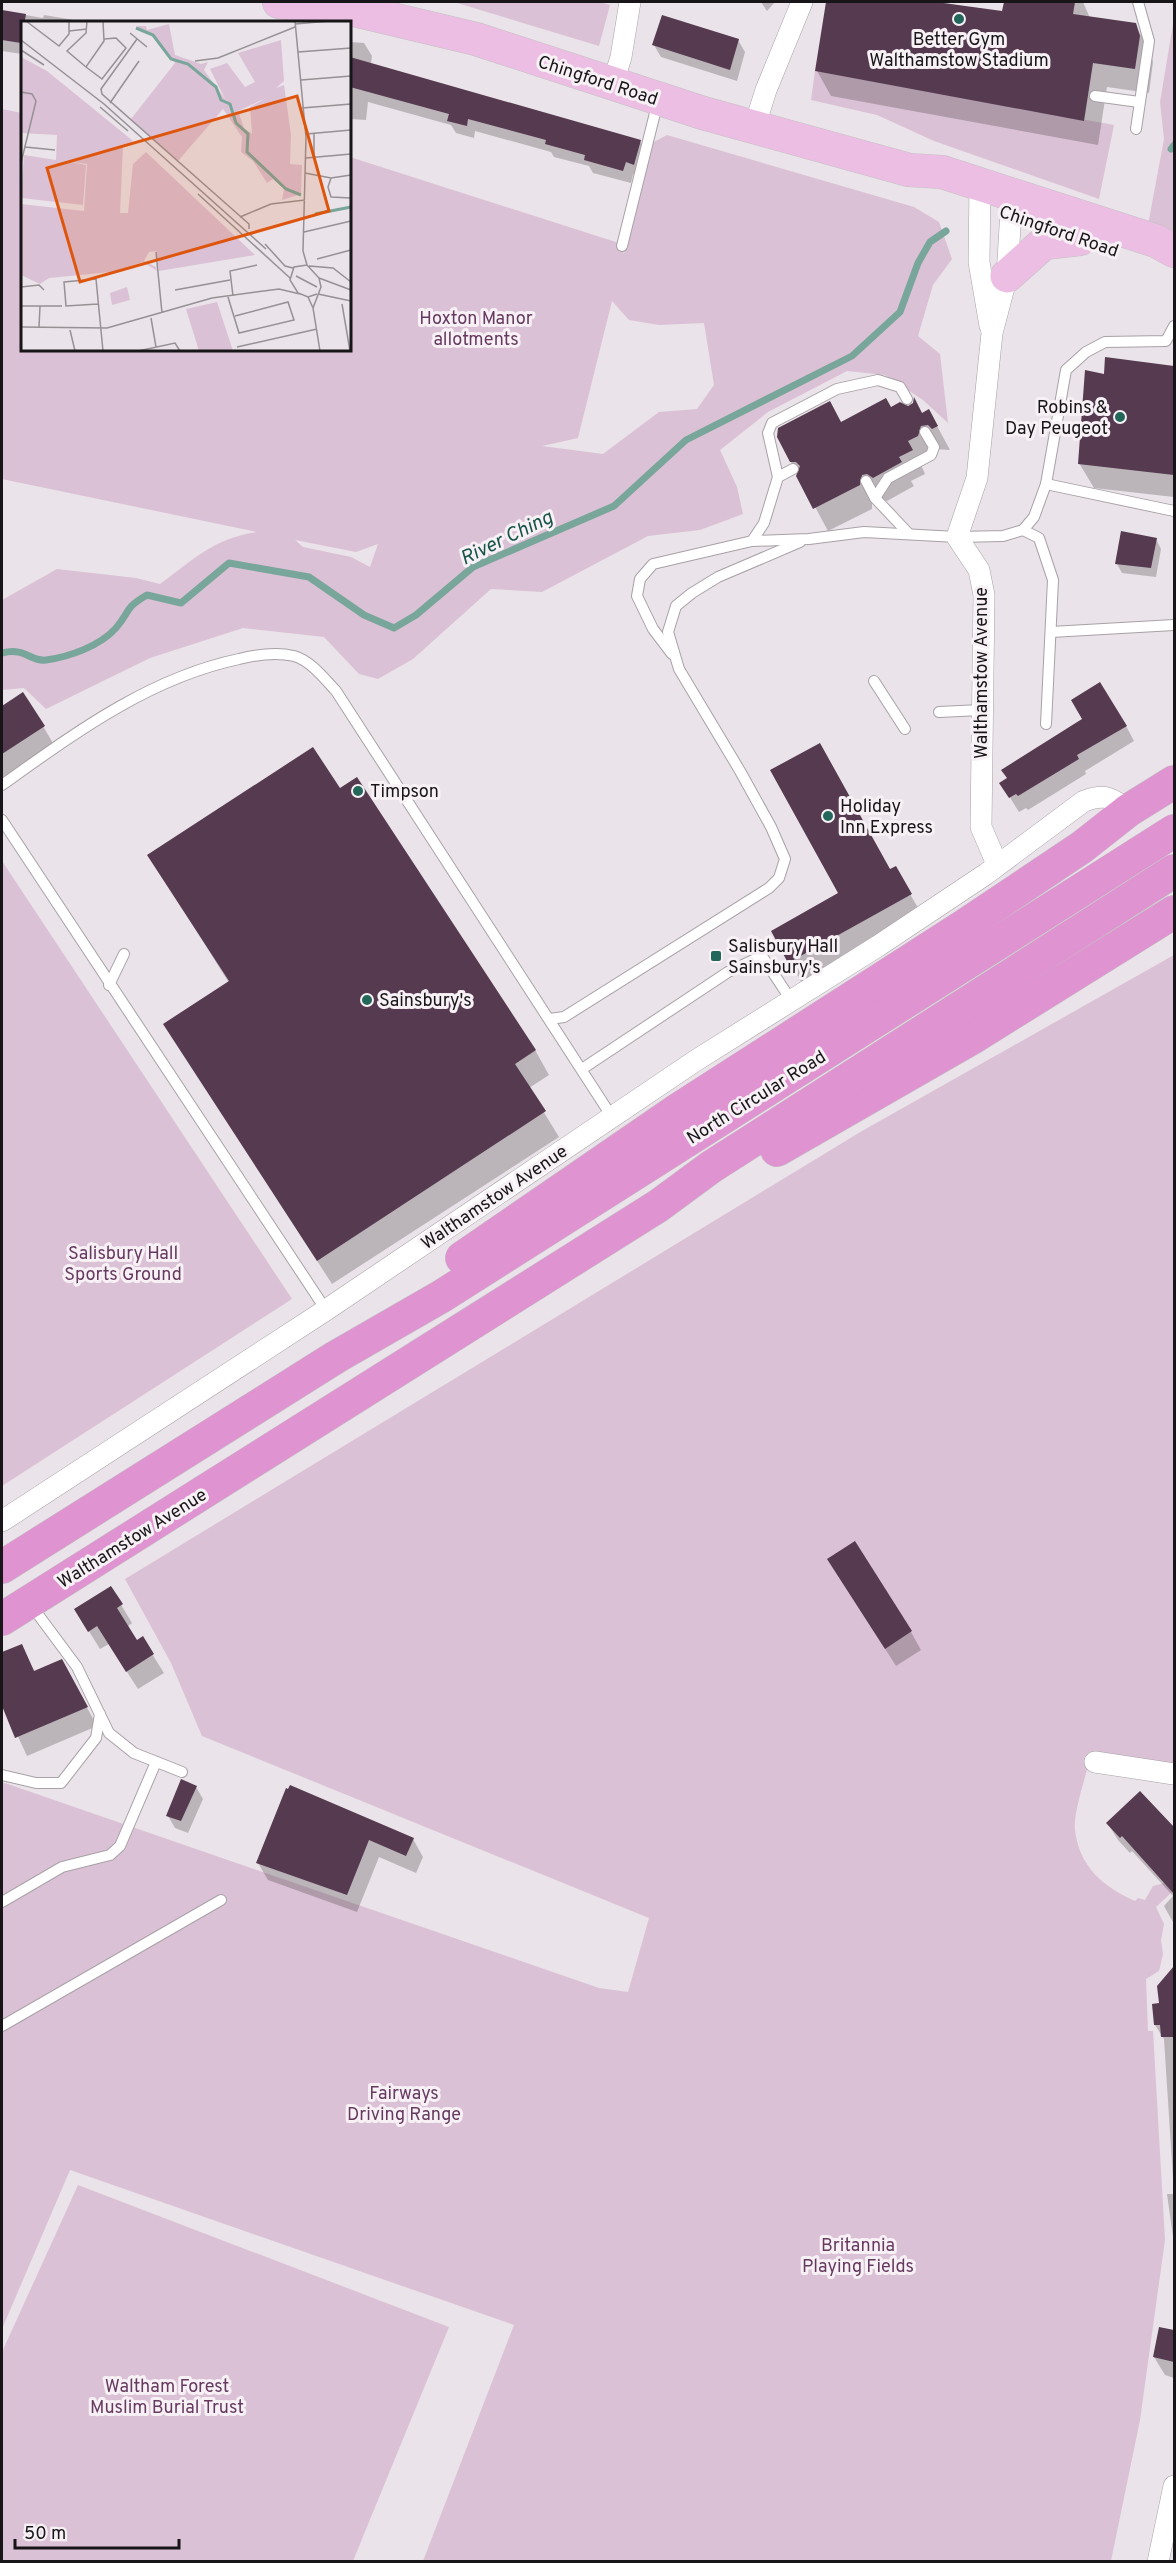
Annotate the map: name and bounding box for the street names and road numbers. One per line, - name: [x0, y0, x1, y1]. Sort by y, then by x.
- street label: Chingford Road: [535, 51, 661, 112]
- street label: Chingford Road: [996, 201, 1121, 264]
- street label: Walthamstow Avenue: [971, 587, 994, 759]
- street label: North Circular Road: [683, 1046, 831, 1150]
- street label: Walthamstow Avenue: [417, 1141, 572, 1256]
- street label: Walthamstow Avenue: [54, 1484, 212, 1595]

